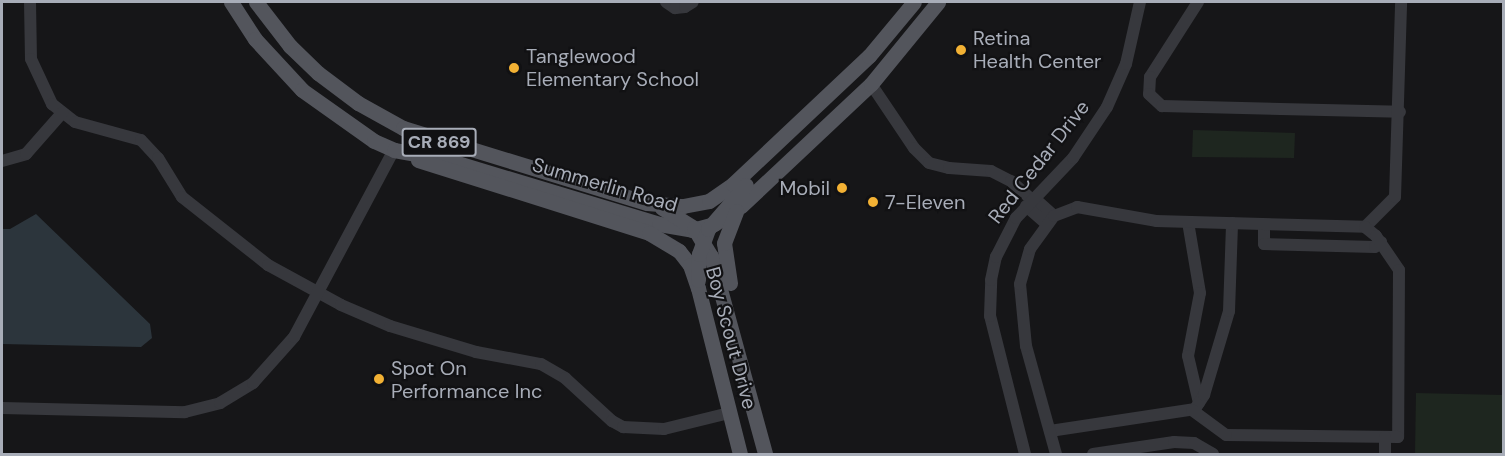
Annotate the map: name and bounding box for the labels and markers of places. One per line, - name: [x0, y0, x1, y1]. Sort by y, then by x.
- place label: Retina Health Center: [973, 27, 1101, 74]
- marker: Retina Health Center: [954, 43, 968, 57]
- place label: Tanglewood Elementary School: [526, 45, 699, 92]
- marker: Tanglewood Elementary School: [507, 61, 521, 75]
- place label: Mobil: [780, 176, 830, 200]
- marker: Mobil: [835, 181, 849, 195]
- place label: 7-Eleven: [885, 190, 965, 214]
- marker: 7-Eleven: [866, 195, 880, 209]
- place label: Spot On Performance Inc: [391, 356, 542, 403]
- marker: Spot On Performance Inc: [372, 372, 386, 386]

